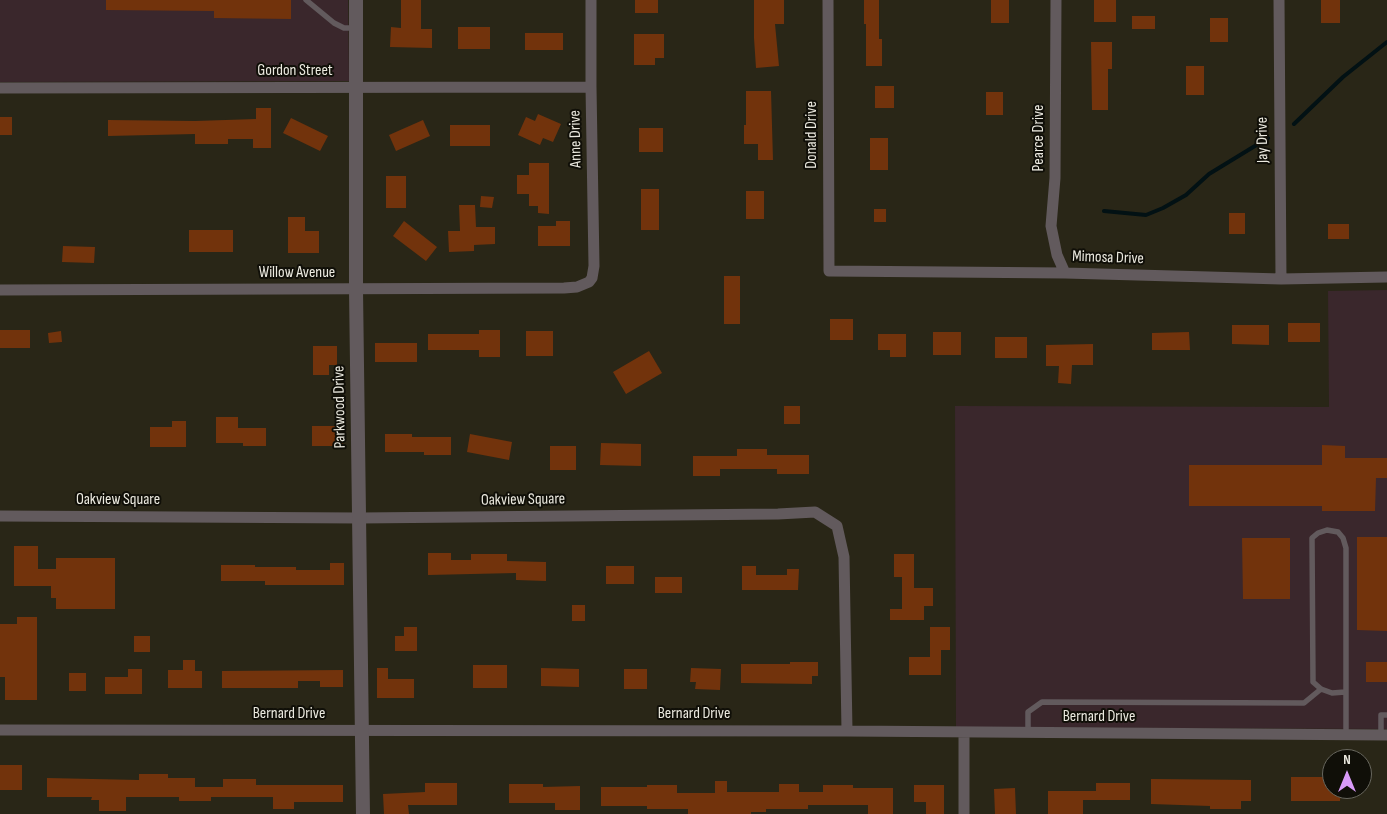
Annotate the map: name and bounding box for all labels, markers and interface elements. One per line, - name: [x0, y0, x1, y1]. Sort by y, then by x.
- street label: Gordon Street: [257, 61, 333, 81]
- street label: Donald Drive: [802, 101, 822, 169]
- street label: Pearce Drive: [1029, 105, 1049, 171]
- street label: Anne Drive: [566, 110, 586, 168]
- street label: Jay Drive: [1253, 117, 1273, 163]
- street label: Mimosa Drive: [1072, 247, 1144, 269]
- street label: Willow Avenue: [259, 263, 335, 283]
- street label: Parkwood Drive: [330, 365, 350, 449]
- street label: Oakview Square: [76, 490, 160, 510]
- street label: Oakview Square: [481, 490, 565, 510]
- street label: Bernard Drive: [253, 704, 325, 724]
- street label: Bernard Drive: [658, 704, 730, 724]
- street label: Bernard Drive: [1063, 707, 1135, 727]
- north arrow: [1322, 749, 1372, 799]
- text: N: [1343, 751, 1351, 768]

